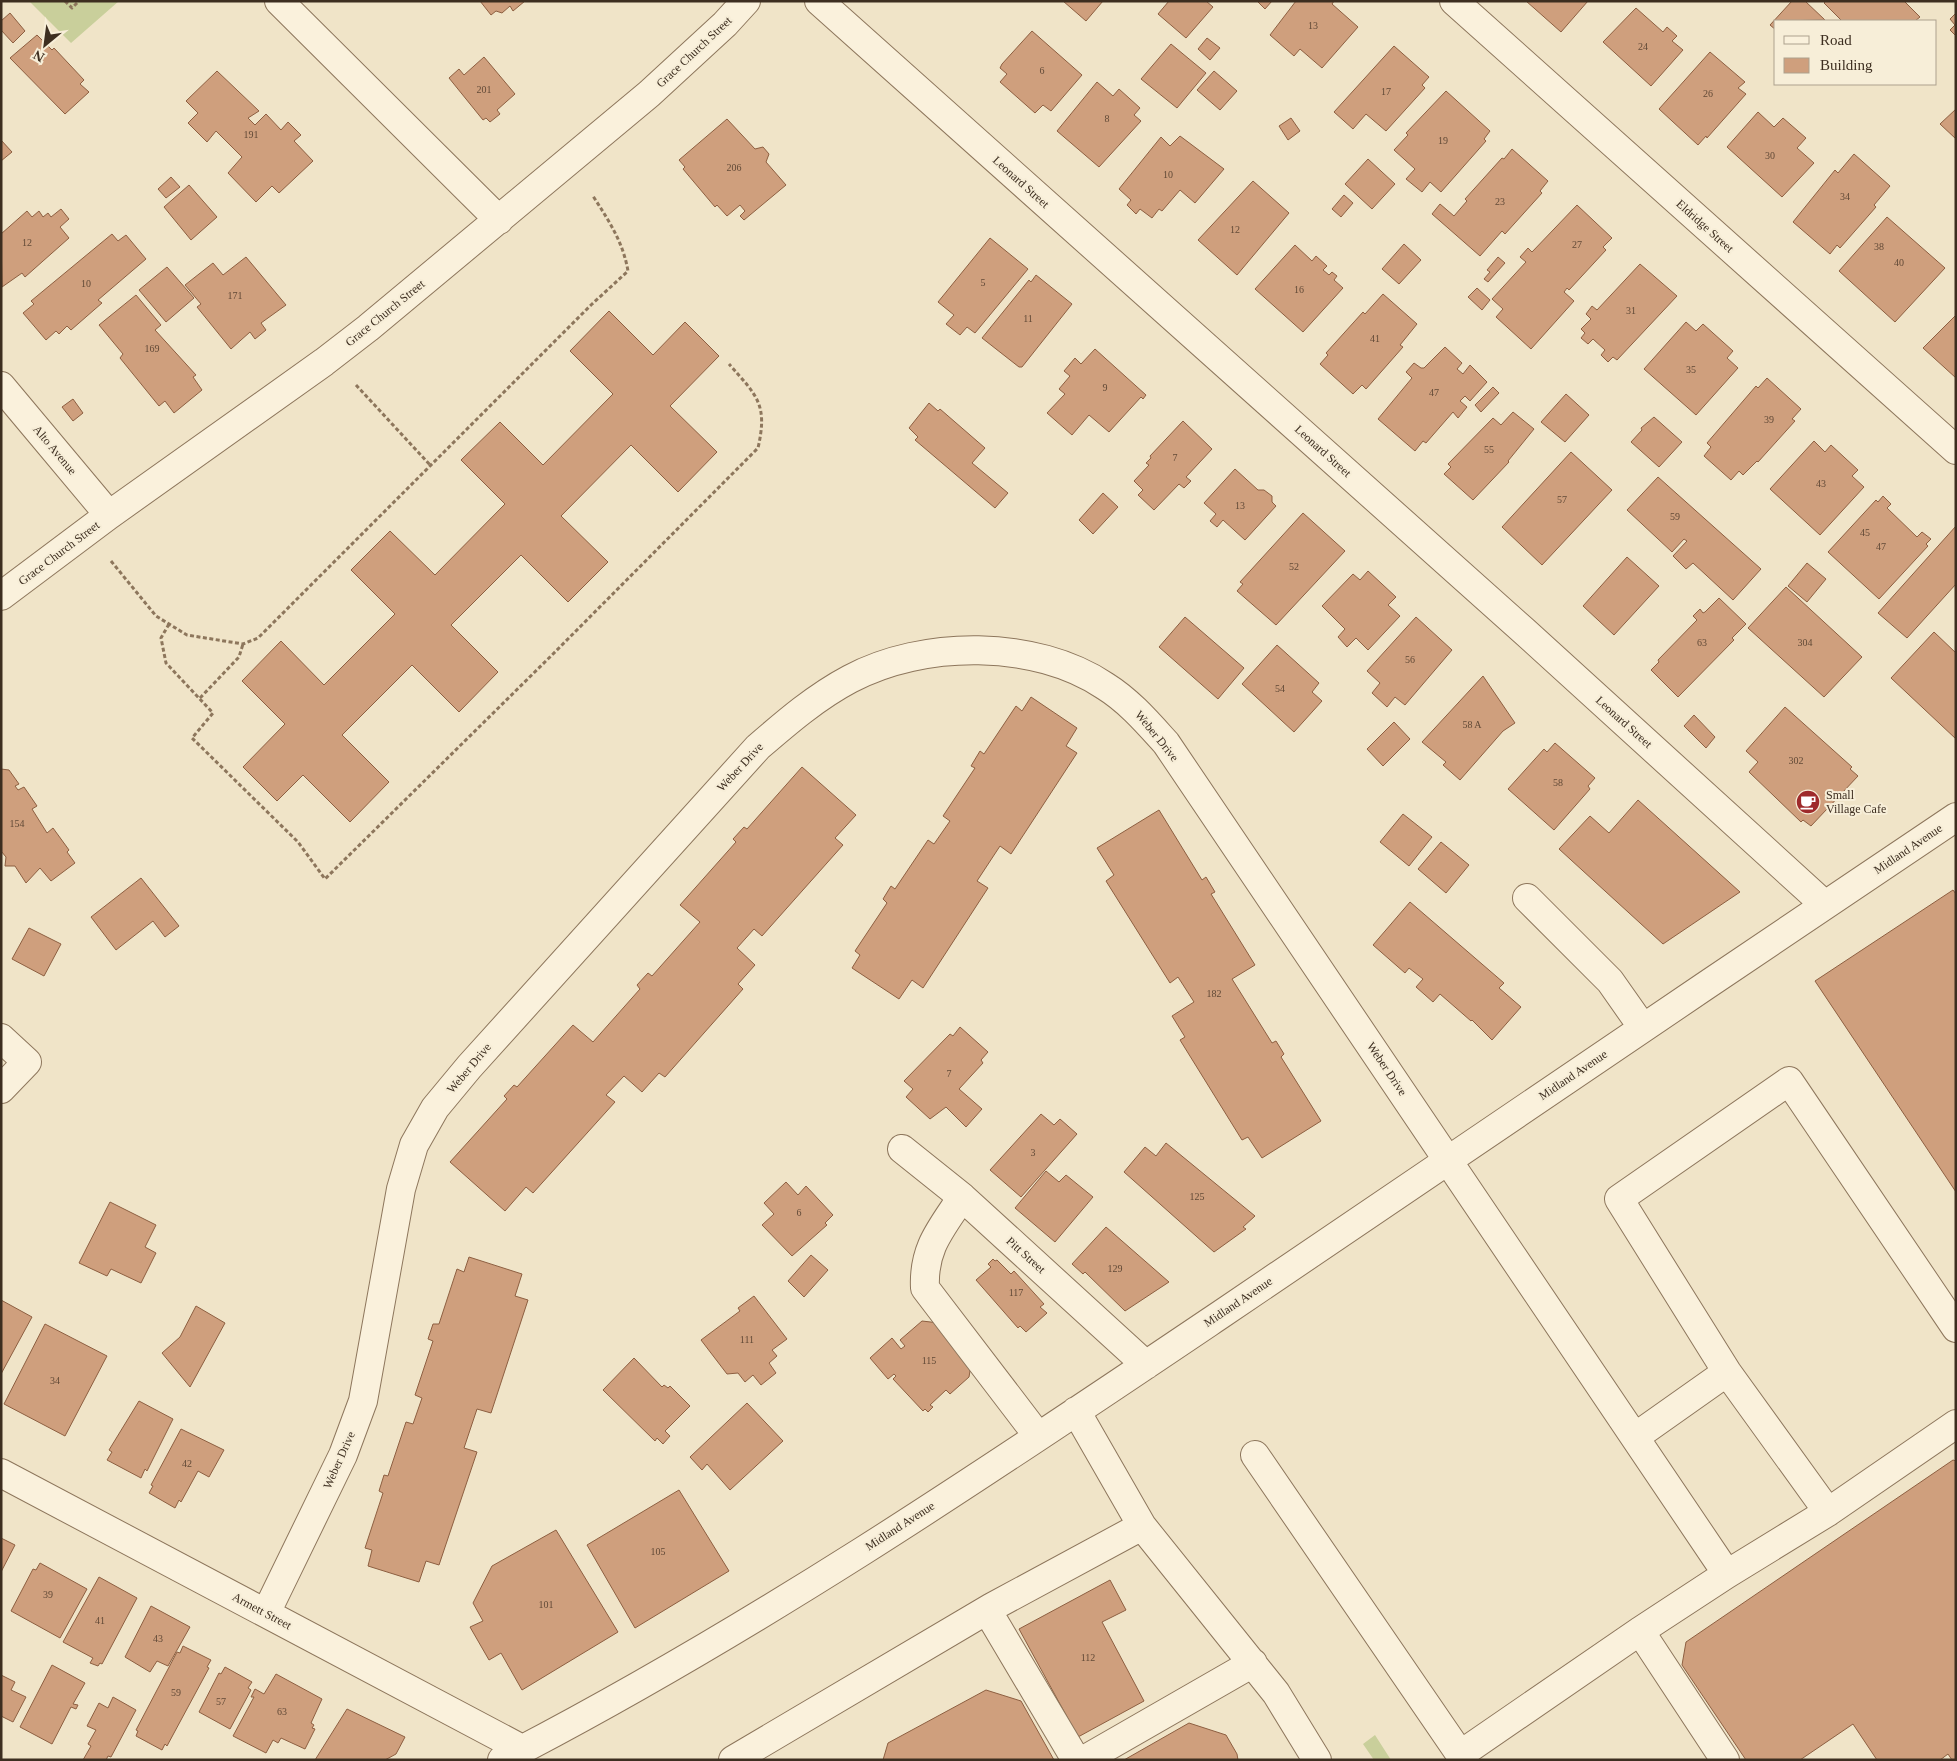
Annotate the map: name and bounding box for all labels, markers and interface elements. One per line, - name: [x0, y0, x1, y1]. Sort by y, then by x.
- street label: Grace Church Street: [653, 13, 735, 91]
- north arrow: [20, 20, 70, 70]
- house number: 13: [1308, 20, 1318, 31]
- legend: [1774, 20, 1937, 85]
- text: Road: [1820, 32, 1852, 48]
- house number: 24: [1638, 41, 1648, 52]
- text: N: [31, 47, 47, 65]
- text: Building: [1820, 57, 1873, 73]
- house number: 6: [1040, 65, 1045, 76]
- house number: 201: [477, 84, 492, 95]
- house number: 17: [1381, 86, 1391, 97]
- house number: 26: [1703, 88, 1713, 99]
- house number: 8: [1105, 113, 1110, 124]
- house number: 191: [244, 129, 259, 140]
- house number: 19: [1438, 135, 1448, 146]
- house number: 30: [1765, 150, 1775, 161]
- street label: Leonard Street: [990, 153, 1053, 211]
- house number: 206: [727, 162, 742, 173]
- house number: 10: [1163, 169, 1173, 180]
- house number: 34: [1840, 191, 1850, 202]
- house number: 23: [1495, 196, 1505, 207]
- street label: Eldridge Street: [1673, 197, 1737, 256]
- house number: 12: [1230, 224, 1240, 235]
- house number: 12: [22, 237, 32, 248]
- house number: 27: [1572, 239, 1582, 250]
- house number: 38: [1874, 241, 1884, 252]
- house number: 40: [1894, 257, 1904, 268]
- street label: Grace Church Street: [343, 276, 428, 349]
- house number: 5: [981, 277, 986, 288]
- house number: 10: [81, 278, 91, 289]
- house number: 16: [1294, 284, 1304, 295]
- house number: 171: [228, 290, 243, 301]
- house number: 31: [1626, 305, 1636, 316]
- house number: 11: [1023, 313, 1033, 324]
- house number: 41: [1370, 333, 1380, 344]
- house number: 169: [145, 343, 160, 354]
- house number: 35: [1686, 364, 1696, 375]
- house number: 9: [1103, 382, 1108, 393]
- house number: 47: [1429, 387, 1439, 398]
- house number: 39: [1764, 414, 1774, 425]
- street label: Alto Avenue: [30, 422, 80, 478]
- street label: Leonard Street: [1292, 422, 1355, 480]
- house number: 55: [1484, 444, 1494, 455]
- house number: 7: [1173, 452, 1178, 463]
- house number: 43: [1816, 478, 1826, 489]
- house number: 57: [1557, 494, 1567, 505]
- house number: 13: [1235, 500, 1245, 511]
- house number: 59: [1670, 511, 1680, 522]
- street label: Grace Church Street: [16, 518, 103, 588]
- house number: 45: [1860, 527, 1870, 538]
- house number: 47: [1876, 541, 1886, 552]
- house number: 52: [1289, 561, 1299, 572]
- house number: 63: [1697, 637, 1707, 648]
- house number: 304: [1798, 637, 1813, 648]
- house number: 56: [1405, 654, 1415, 665]
- house number: 54: [1275, 683, 1285, 694]
- street label: Leonard Street: [1593, 693, 1656, 751]
- street label: Weber Drive: [1132, 708, 1182, 764]
- house number: 58 A: [1462, 719, 1482, 730]
- street label: Weber Drive: [714, 740, 766, 794]
- house number: 302: [1789, 755, 1804, 766]
- house number: 58: [1553, 777, 1563, 788]
- place label: Small Village Cafe: [1826, 788, 1886, 816]
- cafe icon: Small Village Cafe: [1795, 789, 1821, 815]
- house number: 154: [10, 818, 25, 829]
- street label: Midland Avenue: [1871, 821, 1945, 877]
- house number: 182: [1207, 988, 1222, 999]
- street label: Weber Drive: [444, 1040, 494, 1096]
- street label: Weber Drive: [1364, 1040, 1410, 1098]
- street label: Midland Avenue: [1536, 1047, 1610, 1103]
- house number: 7: [947, 1068, 952, 1079]
- house number: 3: [1031, 1147, 1036, 1158]
- house number: 125: [1190, 1191, 1205, 1202]
- house number: 6: [797, 1207, 802, 1218]
- street label: Pitt Street: [1004, 1234, 1049, 1277]
- house number: 129: [1108, 1263, 1123, 1274]
- street label: Midland Avenue: [1201, 1274, 1275, 1330]
- house number: 117: [1009, 1287, 1023, 1298]
- house number: 111: [740, 1334, 754, 1345]
- house number: 115: [922, 1355, 936, 1366]
- house number: 34: [50, 1375, 60, 1386]
- street label: Weber Drive: [320, 1429, 358, 1491]
- house number: 42: [182, 1458, 192, 1469]
- street label: Midland Avenue: [863, 1498, 937, 1554]
- house number: 105: [651, 1546, 666, 1557]
- house number: 39: [43, 1589, 53, 1600]
- street label: Armett Street: [230, 1590, 295, 1633]
- house number: 101: [539, 1599, 554, 1610]
- house number: 41: [95, 1615, 105, 1626]
- house number: 43: [153, 1633, 163, 1644]
- house number: 112: [1081, 1652, 1095, 1663]
- house number: 59: [171, 1687, 181, 1698]
- house number: 57: [216, 1696, 226, 1707]
- house number: 63: [277, 1706, 287, 1717]

